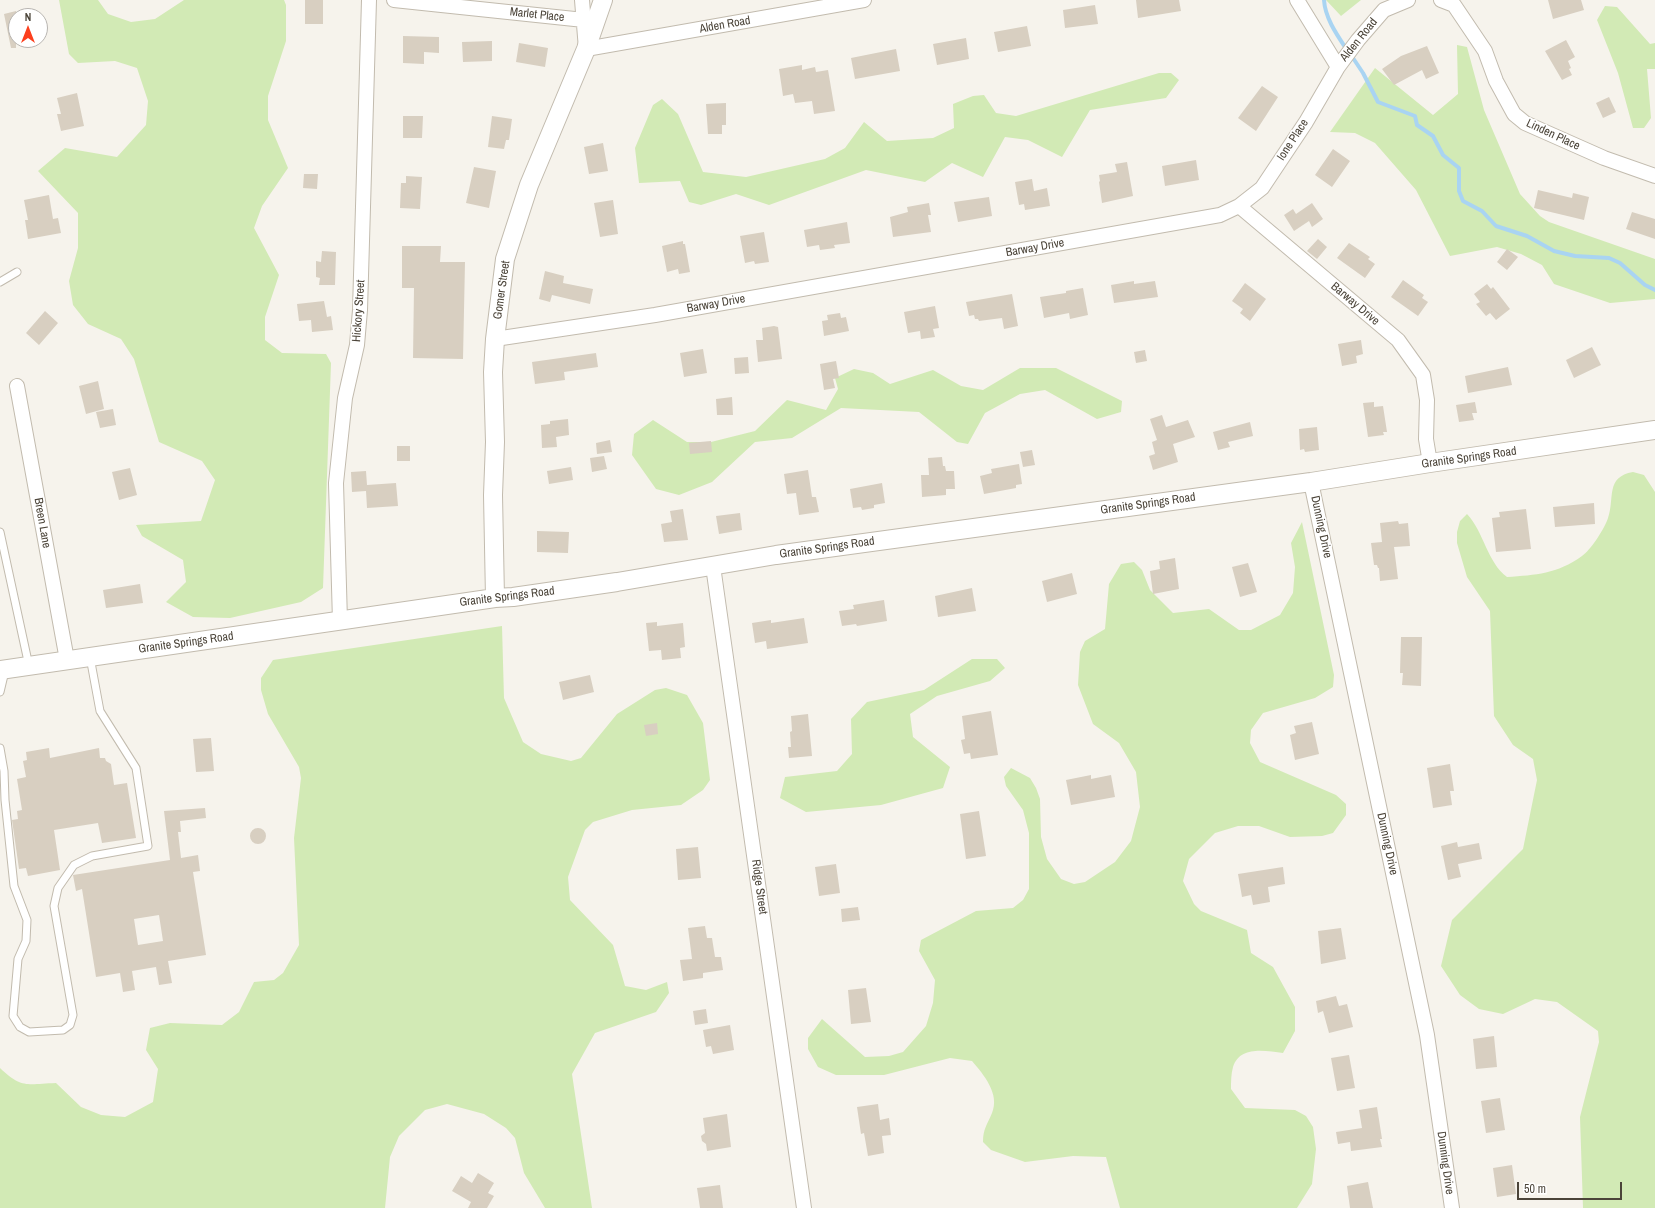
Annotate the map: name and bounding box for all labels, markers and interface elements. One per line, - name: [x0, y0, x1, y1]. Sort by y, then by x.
- street label: Marlet Place: [509, 5, 565, 25]
- north arrow: [8, 8, 48, 48]
- text: N: [25, 10, 31, 24]
- street label: Alden Road: [698, 13, 752, 37]
- street label: Alden Road: [1337, 15, 1381, 65]
- street label: Linden Place: [1524, 116, 1582, 154]
- street label: Ione Place: [1274, 117, 1312, 163]
- street label: Barway Drive: [1005, 236, 1065, 260]
- street label: Gomer Street: [491, 260, 513, 320]
- street label: Hickory Street: [350, 279, 368, 343]
- street label: Barway Drive: [1328, 280, 1382, 328]
- street label: Barway Drive: [686, 292, 746, 316]
- street label: Granite Springs Road: [1421, 444, 1517, 472]
- street label: Granite Springs Road: [1100, 490, 1196, 518]
- street label: Dunning Drive: [1307, 494, 1335, 560]
- street label: Breen Lane: [30, 497, 54, 549]
- street label: Granite Springs Road: [779, 534, 875, 562]
- street label: Granite Springs Road: [459, 584, 555, 610]
- street label: Granite Springs Road: [138, 629, 234, 657]
- street label: Dunning Drive: [1373, 811, 1401, 877]
- street label: Ridge Street: [748, 859, 770, 915]
- street label: Dunning Drive: [1433, 1131, 1457, 1195]
- scale bar: [1519, 1174, 1624, 1200]
- text: 50 m: [1524, 1181, 1546, 1197]

